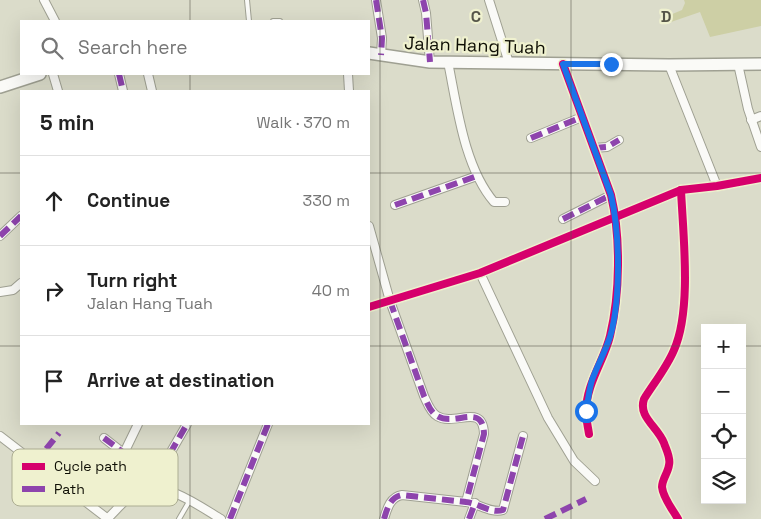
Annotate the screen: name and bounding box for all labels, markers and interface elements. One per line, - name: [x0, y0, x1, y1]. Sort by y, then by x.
- text: C: [471, 6, 481, 27]
- text: D: [661, 6, 671, 27]
- search box: [20, 20, 370, 75]
- street label: Jalan Hang Tuah: [404, 31, 546, 59]
- icon: search: [38, 34, 66, 62]
- text: Search here: [78, 35, 188, 60]
- route end: [600, 53, 623, 76]
- text: 5 min: [40, 109, 94, 136]
- text: Walk · 370 m: [257, 112, 350, 133]
- icon: ahead: [40, 187, 68, 215]
- text: Continue: [87, 188, 170, 213]
- text: 330 m: [303, 190, 350, 211]
- text: Turn right: [87, 268, 177, 293]
- icon: right: [40, 277, 68, 305]
- text: 40 m: [312, 280, 350, 301]
- text: Jalan Hang Tuah: [87, 293, 213, 314]
- map controls: [701, 324, 746, 504]
- button: +: [701, 324, 746, 369]
- icon: arrive: [40, 367, 68, 395]
- text: Arrive at destination: [87, 368, 275, 393]
- button: −: [701, 369, 746, 414]
- route start: [575, 400, 598, 423]
- button: locate: [701, 414, 746, 459]
- legend: [12, 449, 178, 506]
- text: Cycle path: [54, 457, 127, 475]
- button: layers: [701, 459, 746, 504]
- text: Path: [54, 480, 85, 498]

